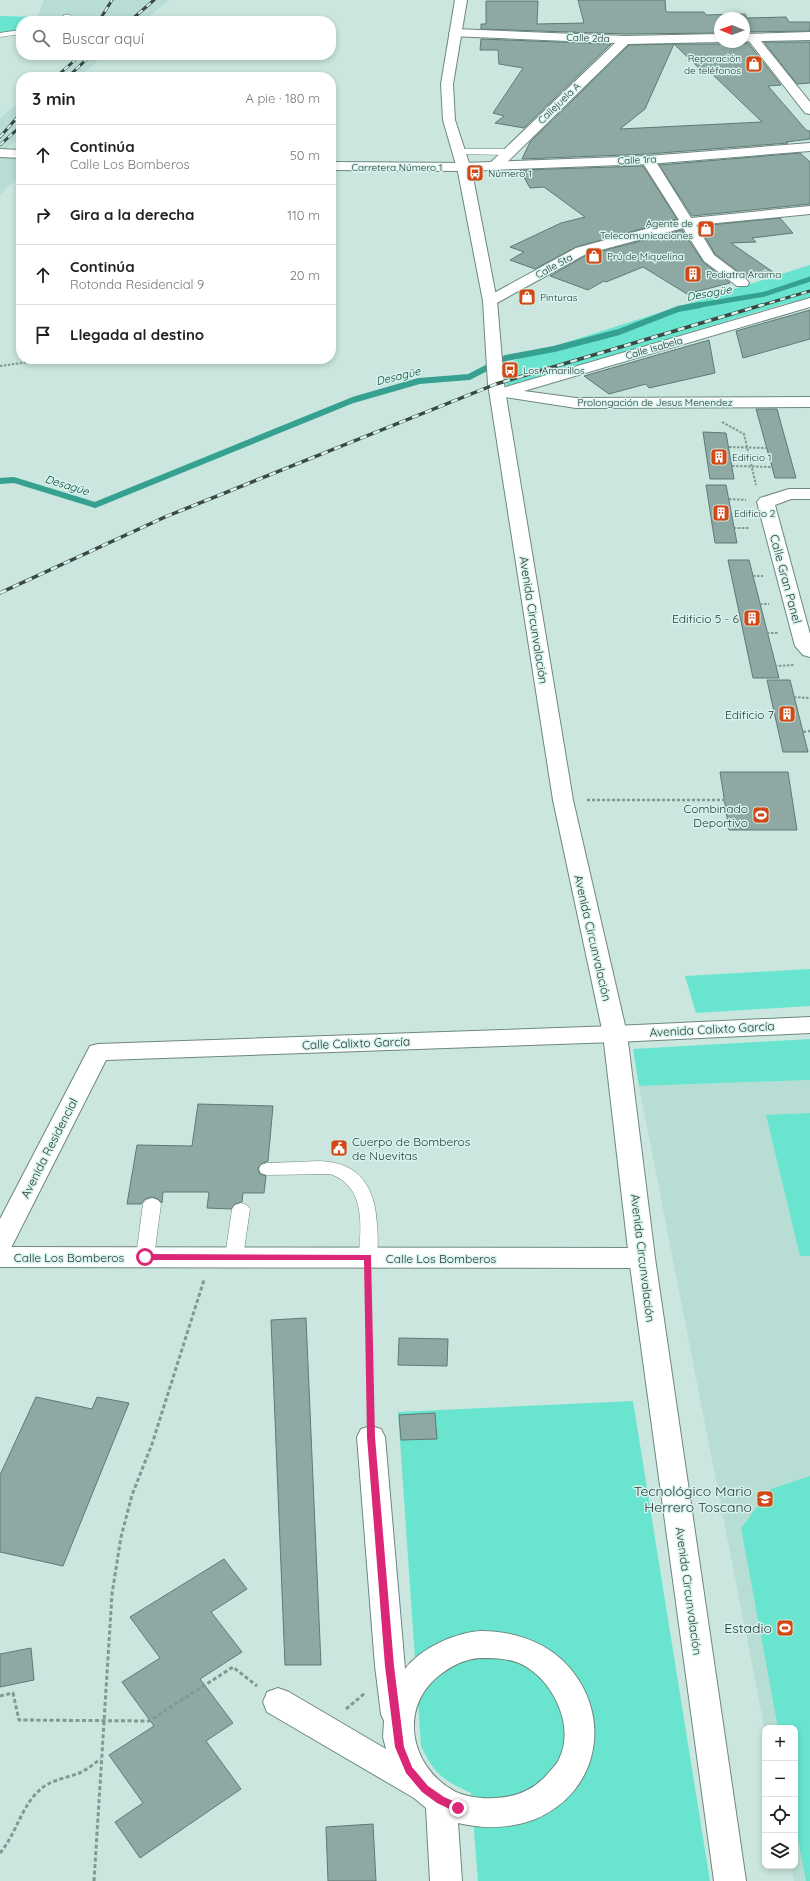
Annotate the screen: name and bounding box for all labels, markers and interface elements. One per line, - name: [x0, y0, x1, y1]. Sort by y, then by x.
- north arrow: [714, 12, 750, 48]
- search box: [16, 16, 336, 60]
- icon: search: [30, 27, 52, 49]
- text: Buscar aquí: [62, 29, 144, 48]
- street label: Calle 2da: [566, 31, 610, 45]
- place label: Reparación de teléfonos: [684, 52, 741, 77]
- shop icon: Reparación de teléfonos: [744, 54, 764, 74]
- street label: Callejuela A: [535, 79, 583, 127]
- text: 3 min: [32, 88, 76, 109]
- text: A pie · 180 m: [245, 90, 320, 106]
- text: Continúa: [70, 137, 135, 156]
- icon: ahead: [32, 144, 54, 166]
- text: 50 m: [290, 147, 320, 163]
- street label: Calle 1ra: [617, 152, 657, 168]
- text: Calle Los Bomberos: [70, 156, 190, 172]
- street label: Carretera Número 1: [351, 161, 443, 174]
- bus stop icon: Número 1: [465, 163, 485, 183]
- place label: Número 1: [488, 167, 532, 180]
- icon: right: [32, 204, 54, 226]
- text: Gira a la derecha: [70, 205, 195, 224]
- text: 110 m: [287, 207, 320, 223]
- place label: Agente de Telecomunicaciones: [600, 217, 693, 242]
- shop icon: Agente de Telecomunicaciones: [696, 219, 716, 239]
- shop icon: Prú de Miquelina: [584, 246, 604, 266]
- place label: Prú de Miquelina: [607, 250, 684, 263]
- street label: Calle 5ta: [533, 251, 575, 281]
- text: Continúa: [70, 257, 135, 276]
- icon: ahead: [32, 264, 54, 286]
- building icon: Pediatra Araima: [683, 264, 703, 284]
- text: 20 m: [290, 267, 320, 283]
- place label: Pediatra Araima: [706, 268, 781, 281]
- text: Rotonda Residencial 9: [70, 276, 204, 292]
- water label: Desagüe: [685, 282, 733, 304]
- shop icon: Pinturas: [517, 287, 537, 307]
- place label: Pinturas: [540, 291, 578, 304]
- icon: arrive: [32, 324, 54, 346]
- text: Llegada al destino: [70, 325, 204, 344]
- street label: Calle Isabela: [624, 334, 684, 362]
- bus stop icon: Los Amarillos: [500, 360, 520, 380]
- water label: Desagüe: [374, 364, 422, 388]
- place label: Los Amarillos: [523, 364, 585, 377]
- street label: Prolongación de Jesus Menendez: [577, 396, 733, 409]
- building icon: Edificio 1: [709, 447, 729, 467]
- place label: Edificio 1: [732, 451, 771, 464]
- water label: Desagüe: [43, 472, 91, 499]
- building icon: Edificio 2: [711, 503, 731, 523]
- place label: Edificio 2: [734, 507, 776, 520]
- street label: Calle Gran Panel: [767, 533, 805, 625]
- street label: Avenida Circunvalación: [516, 555, 552, 685]
- building icon: Edificio 5 - 6: [742, 608, 762, 628]
- place label: Edificio 5 - 6: [672, 611, 740, 626]
- building icon: Edificio 7: [777, 704, 797, 724]
- place label: Edificio 7: [725, 707, 774, 722]
- place label: Combinado Deportivo: [683, 801, 748, 830]
- sports icon: Combinado Deportivo: [751, 805, 771, 825]
- street label: Avenida Circunvalación: [571, 873, 615, 1003]
- street label: Avenida Calixto García: [649, 1018, 775, 1040]
- street label: Calle Calixto García: [302, 1034, 410, 1052]
- street label: Avenida Residencial: [17, 1095, 81, 1201]
- place label: Cuerpo de Bomberos de Nuevitas: [352, 1134, 471, 1163]
- public building icon: Cuerpo de Bomberos de Nuevitas: [329, 1138, 349, 1158]
- street label: Avenida Circunvalación: [628, 1193, 658, 1323]
- route start: [136, 1248, 154, 1266]
- street label: Calle Los Bomberos: [14, 1250, 125, 1265]
- street label: Calle Los Bomberos: [386, 1251, 497, 1266]
- place label: Tecnológico Mario Herrero Toscano: [634, 1482, 752, 1516]
- school or university icon: Tecnológico Mario Herrero Toscano: [755, 1489, 775, 1509]
- street label: Avenida Circunvalación: [673, 1526, 705, 1656]
- sports icon: Estadio: [775, 1618, 795, 1638]
- place label: Estadio: [724, 1619, 772, 1637]
- map controls: [762, 1725, 798, 1869]
- button: +: [762, 1725, 798, 1761]
- button: −: [762, 1761, 798, 1797]
- button: locate: [762, 1797, 798, 1833]
- route end: [449, 1799, 467, 1817]
- button: layers: [762, 1833, 798, 1869]

